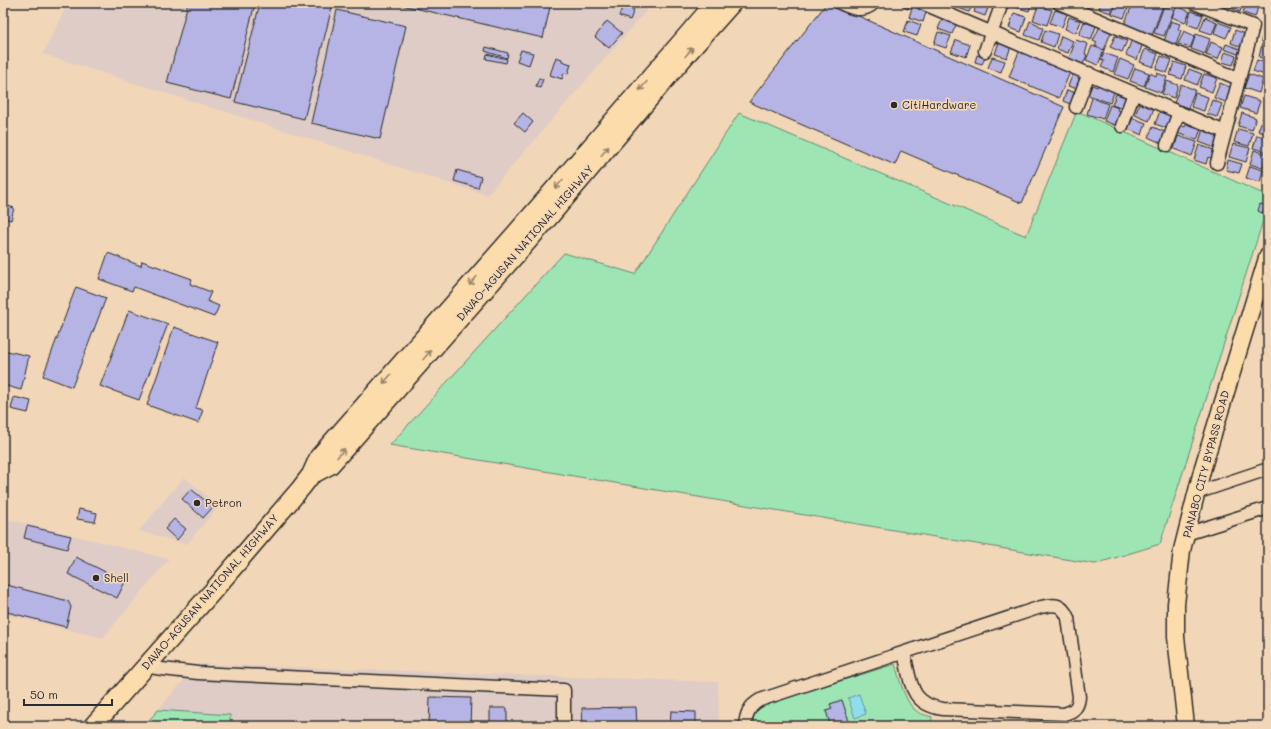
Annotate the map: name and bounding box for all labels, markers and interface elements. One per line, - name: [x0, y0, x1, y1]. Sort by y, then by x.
- one-way arrow: [684, 47, 693, 57]
- one-way arrow: [639, 80, 648, 91]
- place label: CitiHardware: [902, 97, 977, 112]
- marker: CitiHardware: [889, 100, 899, 110]
- one-way arrow: [600, 146, 609, 157]
- street label: DAVAO-AGUSAN NATIONAL HIGHWAY: [453, 162, 597, 324]
- one-way arrow: [554, 179, 563, 189]
- one-way arrow: [468, 276, 477, 287]
- one-way arrow: [423, 350, 432, 360]
- one-way arrow: [382, 374, 391, 384]
- street label: PANABO CITY BYPASS ROAD: [1179, 388, 1232, 539]
- one-way arrow: [337, 447, 346, 458]
- place label: Petron: [205, 495, 242, 510]
- marker: Petron: [192, 498, 202, 508]
- street label: DAVAO-AGUSAN NATIONAL HIGHWAY: [138, 511, 282, 673]
- place label: Shell: [104, 570, 129, 585]
- marker: Shell: [91, 573, 101, 583]
- scale bar: [24, 681, 112, 707]
- text: 50 m: [30, 686, 58, 702]

